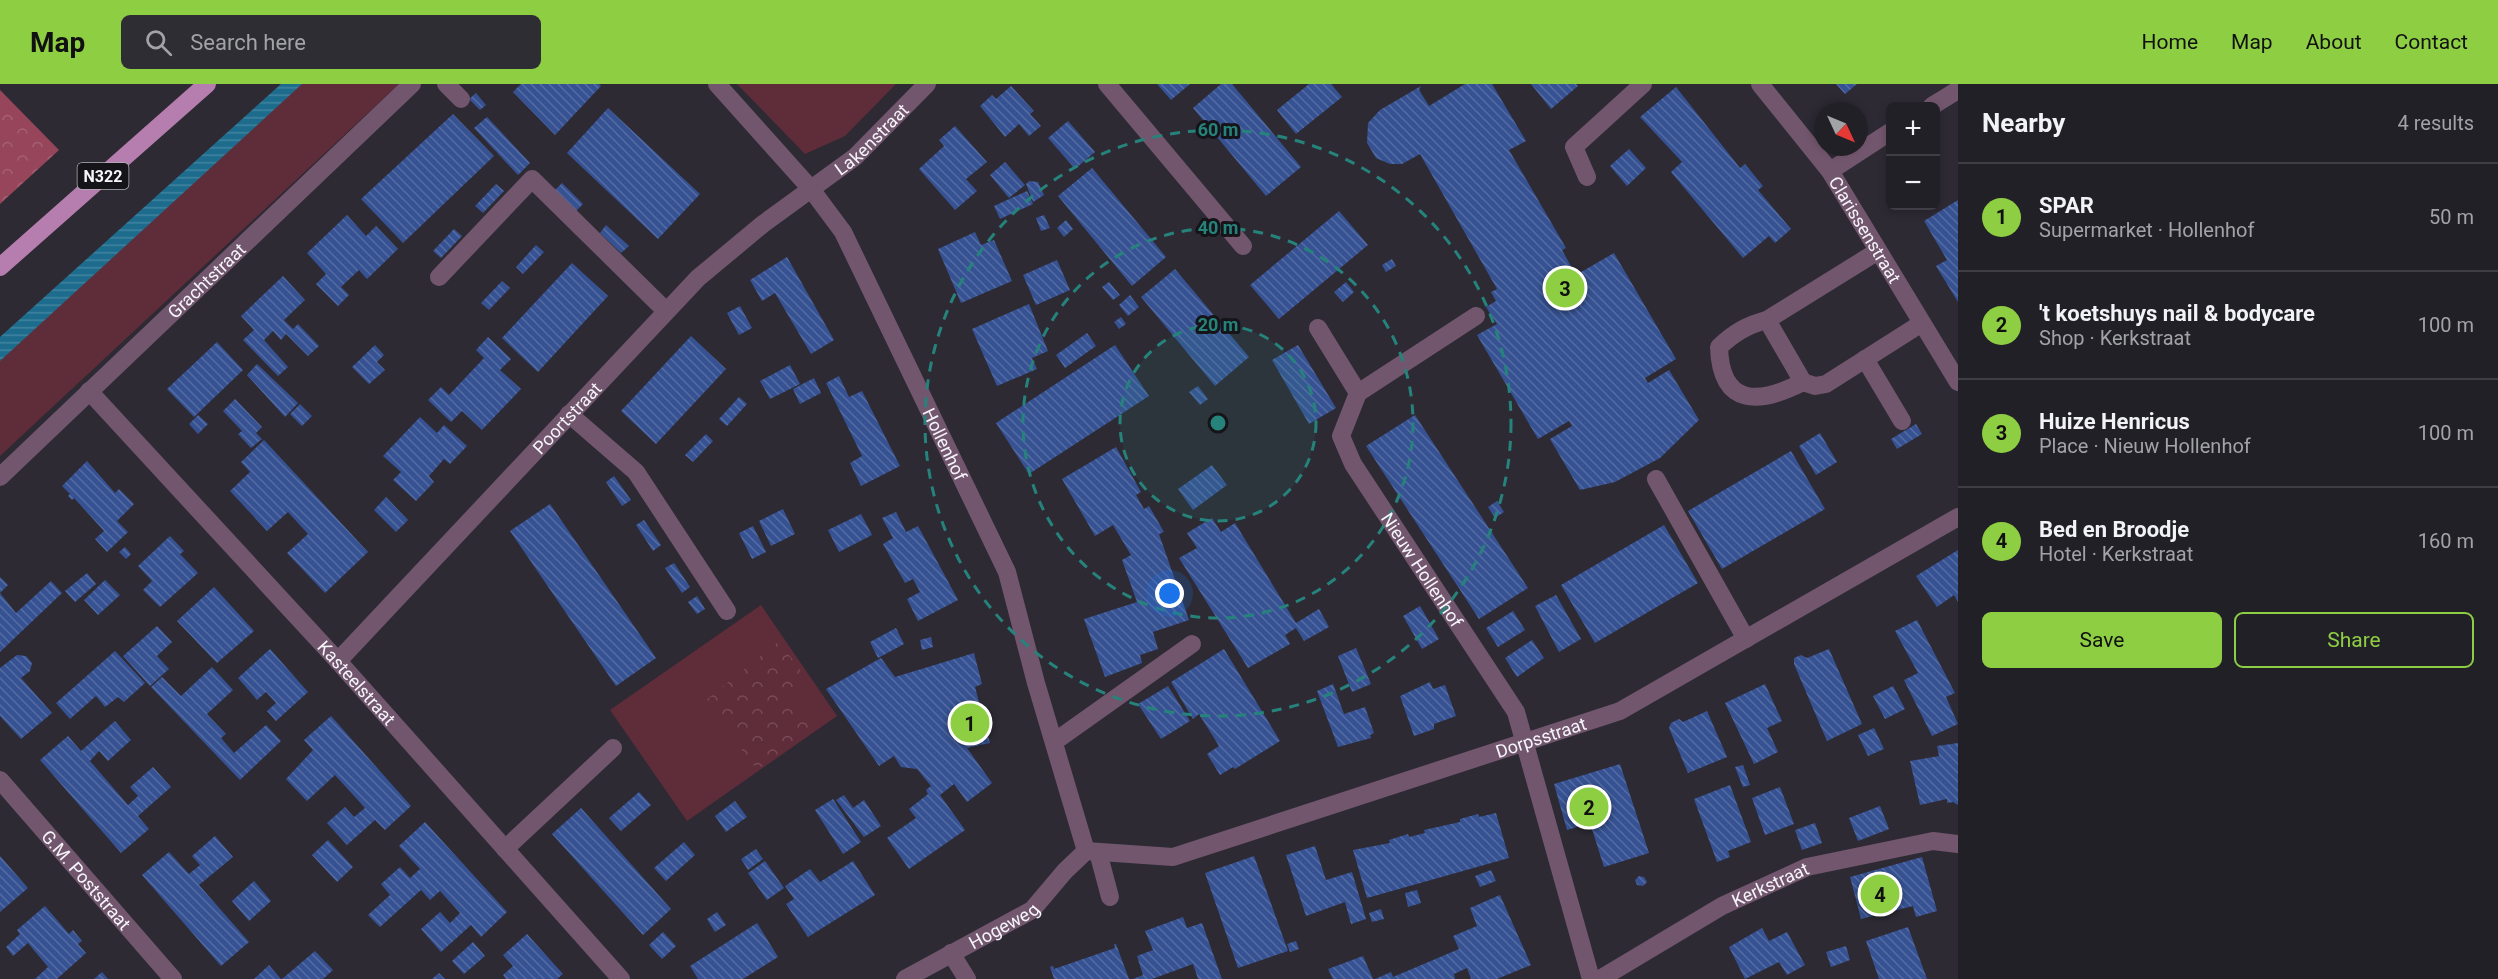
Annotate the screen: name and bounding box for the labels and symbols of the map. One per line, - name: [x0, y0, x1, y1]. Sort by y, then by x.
- street label: Lakenstraat: [830, 99, 913, 179]
- north arrow: [1814, 102, 1868, 156]
- text: 60 m: [1198, 119, 1238, 140]
- road number: N322: [78, 163, 128, 189]
- street label: Clarissenstraat: [1825, 172, 1906, 287]
- text: 40 m: [1198, 217, 1238, 238]
- street label: Grachtstraat: [163, 238, 250, 322]
- pin: 3: [1546, 266, 1584, 310]
- text: 20 m: [1198, 314, 1238, 335]
- street label: Poortstraat: [528, 377, 606, 458]
- street label: Hollenhof: [919, 404, 972, 484]
- centre of rings: [1208, 413, 1228, 433]
- street label: Nieuw Hollenhof: [1377, 508, 1468, 631]
- your location: [1155, 579, 1184, 608]
- street label: Kasteelstraat: [314, 636, 400, 729]
- pin: 1: [950, 700, 990, 746]
- street label: Dorpsstraat: [1493, 712, 1589, 761]
- pin: 2: [1570, 784, 1608, 830]
- street label: G.M. Poststraat: [38, 826, 136, 934]
- street label: Kerkstraat: [1728, 857, 1812, 911]
- pin: 4: [1860, 872, 1900, 916]
- street label: Hogeweg: [965, 899, 1044, 953]

